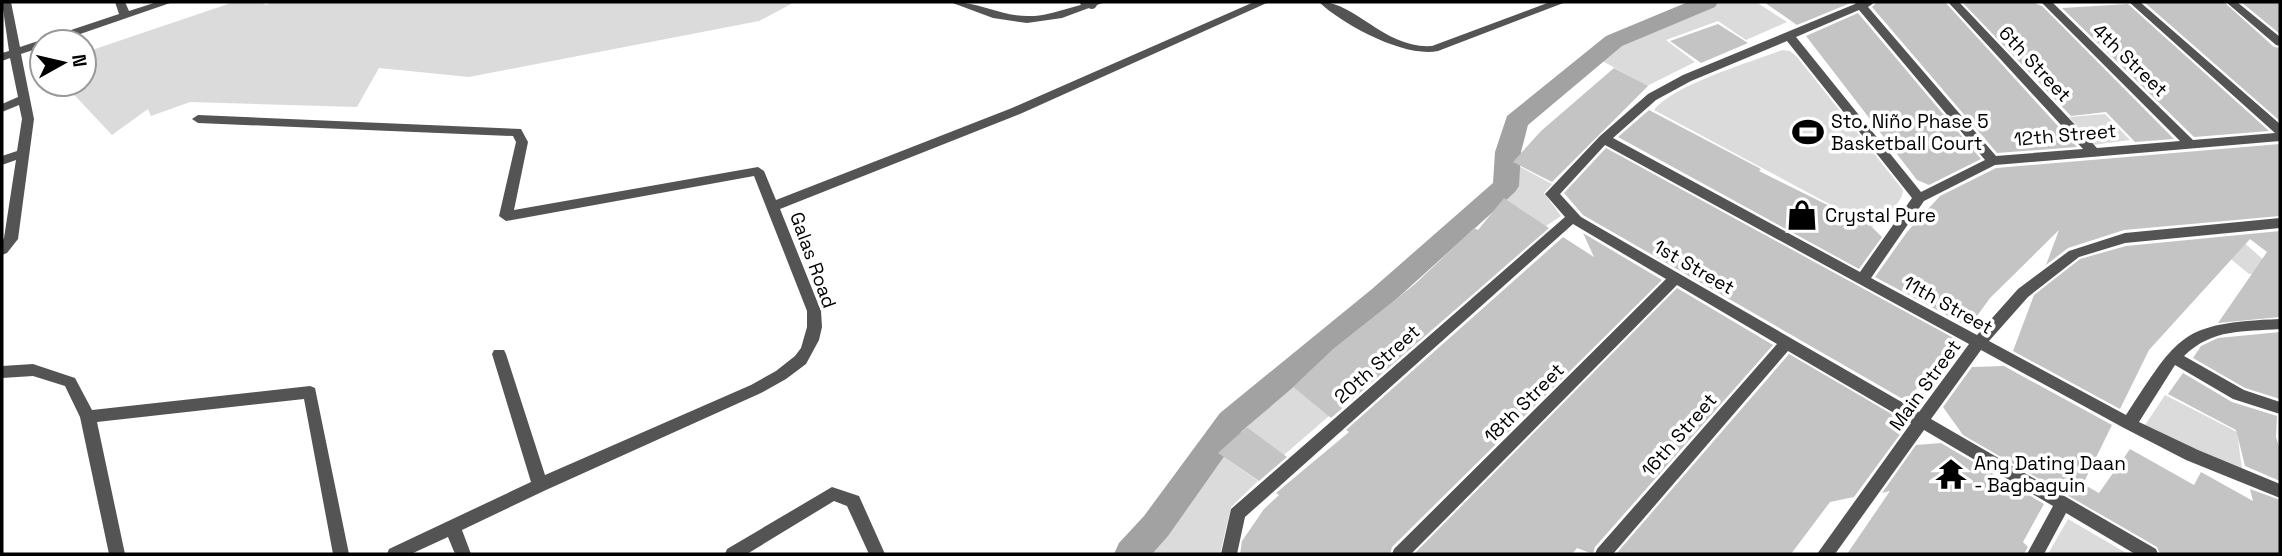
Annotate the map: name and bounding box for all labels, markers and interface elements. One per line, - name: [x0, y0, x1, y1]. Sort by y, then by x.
- street label: 4th Street: [2087, 18, 2173, 102]
- street label: 6th Street: [1993, 21, 2077, 107]
- north arrow: [28, 28, 98, 98]
- text: N: [66, 53, 93, 69]
- place label: Sto. Niño Phase 5 Basketball Court: [1831, 109, 1989, 156]
- sports icon: Sto. Niño Phase 5 Basketball Court: [1791, 115, 1825, 149]
- street label: 12th Street: [2013, 118, 2117, 152]
- shop icon: Crystal Pure: [1785, 198, 1819, 232]
- place label: Crystal Pure: [1825, 203, 1936, 228]
- street label: Galas Road: [784, 209, 842, 311]
- street label: 1st Street: [1649, 234, 1739, 300]
- street label: 11th Street: [1899, 270, 1997, 340]
- street label: 20th Street: [1329, 319, 1425, 409]
- street label: Main Street: [1884, 335, 1966, 435]
- street label: 18th Street: [1479, 358, 1569, 448]
- street label: 16th Street: [1636, 388, 1722, 482]
- place label: Ang Dating Daan - Bagbaguin: [1974, 451, 2126, 498]
- temple icon: Ang Dating Daan - Bagbaguin: [1934, 457, 1968, 491]

